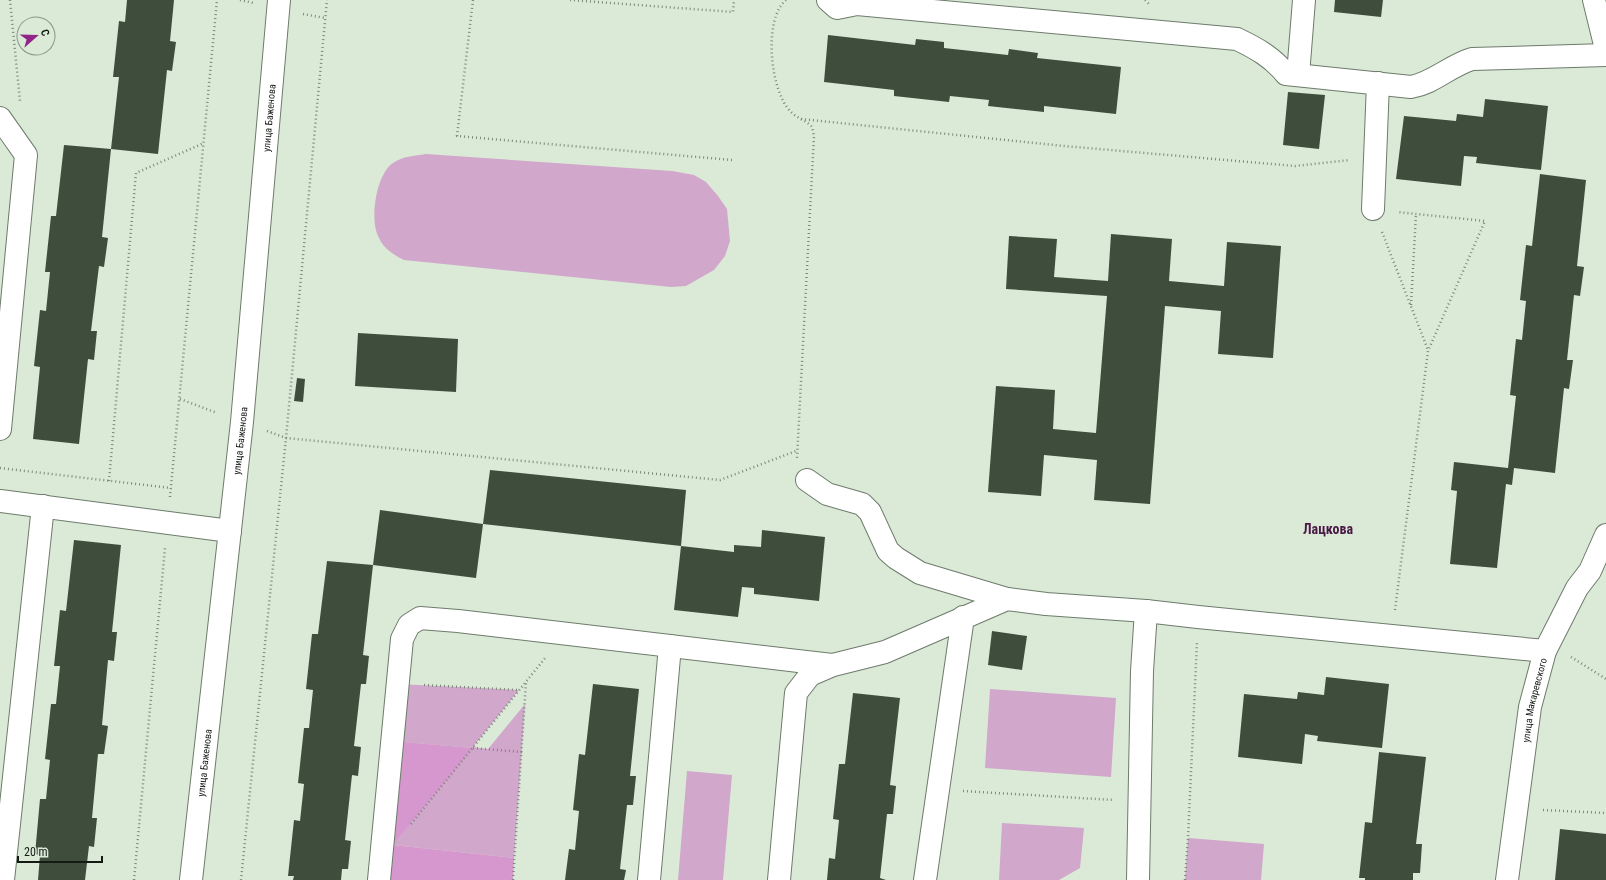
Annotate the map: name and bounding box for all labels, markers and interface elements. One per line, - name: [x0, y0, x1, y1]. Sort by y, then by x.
- north arrow: [16, 16, 56, 56]
- text: С: [38, 28, 52, 38]
- street label: улица Баженова: [260, 83, 277, 152]
- street label: улица Баженова: [231, 406, 249, 475]
- district label: Лацкова: [1303, 521, 1353, 537]
- street label: улица Макаревского: [1520, 657, 1548, 743]
- street label: улица Баженова: [195, 728, 213, 797]
- scale bar: [18, 838, 102, 864]
- text: 20 m: [24, 845, 48, 859]

